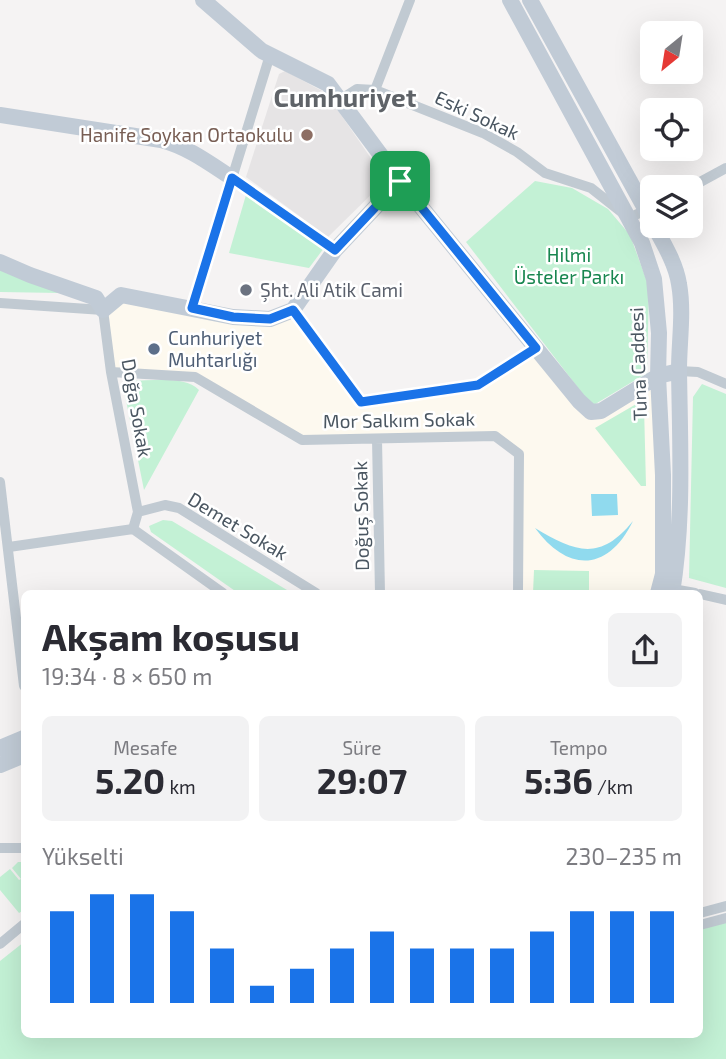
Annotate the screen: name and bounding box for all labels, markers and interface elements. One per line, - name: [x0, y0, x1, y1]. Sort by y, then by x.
- north arrow: [640, 21, 704, 84]
- map controls: [640, 21, 703, 238]
- district label: Cumhuriyet: [274, 81, 417, 113]
- street label: Eski Sokak: [431, 85, 523, 144]
- button: locate: [640, 98, 703, 161]
- place label: Hanife Soykan Ortaokulu: [80, 123, 293, 146]
- marker: Hanife Soykan Ortaokulu: [299, 127, 315, 143]
- pin: [370, 151, 430, 211]
- icon: arrive: [381, 162, 419, 200]
- button: layers: [640, 175, 703, 238]
- park label: Hilmi Üsteler Parkı: [514, 243, 624, 288]
- place label: Şht. Ali Atik Cami: [260, 278, 403, 302]
- marker: Şht. Ali Atik Cami: [238, 282, 254, 298]
- street label: Tuna Caddesi: [624, 307, 651, 421]
- place label: Cunhuriyet Muhtarlığı: [168, 326, 262, 371]
- marker: Cunhuriyet Muhtarlığı: [146, 341, 162, 357]
- street label: Doğa Sokak: [118, 357, 158, 459]
- street label: Mor Salkım Sokak: [323, 407, 476, 432]
- street label: Doğuş Sokak: [348, 461, 374, 571]
- street label: Demet Sokak: [184, 487, 293, 565]
- text: Akşam koşusu: [42, 613, 300, 659]
- button: share: [608, 613, 682, 687]
- text: 19:34 · 8 × 650 m: [42, 662, 212, 690]
- text: Mesafe: [113, 736, 177, 759]
- text: Süre: [342, 736, 382, 759]
- text: Tempo: [550, 736, 607, 759]
- text: 5.20: [95, 759, 165, 801]
- text: 29:07: [317, 759, 407, 801]
- text: 5:36: [524, 759, 593, 801]
- text: km: [165, 775, 196, 798]
- text: /km: [593, 775, 633, 798]
- text: Yükselti: [42, 842, 124, 870]
- text: 230–235 m: [565, 842, 682, 870]

